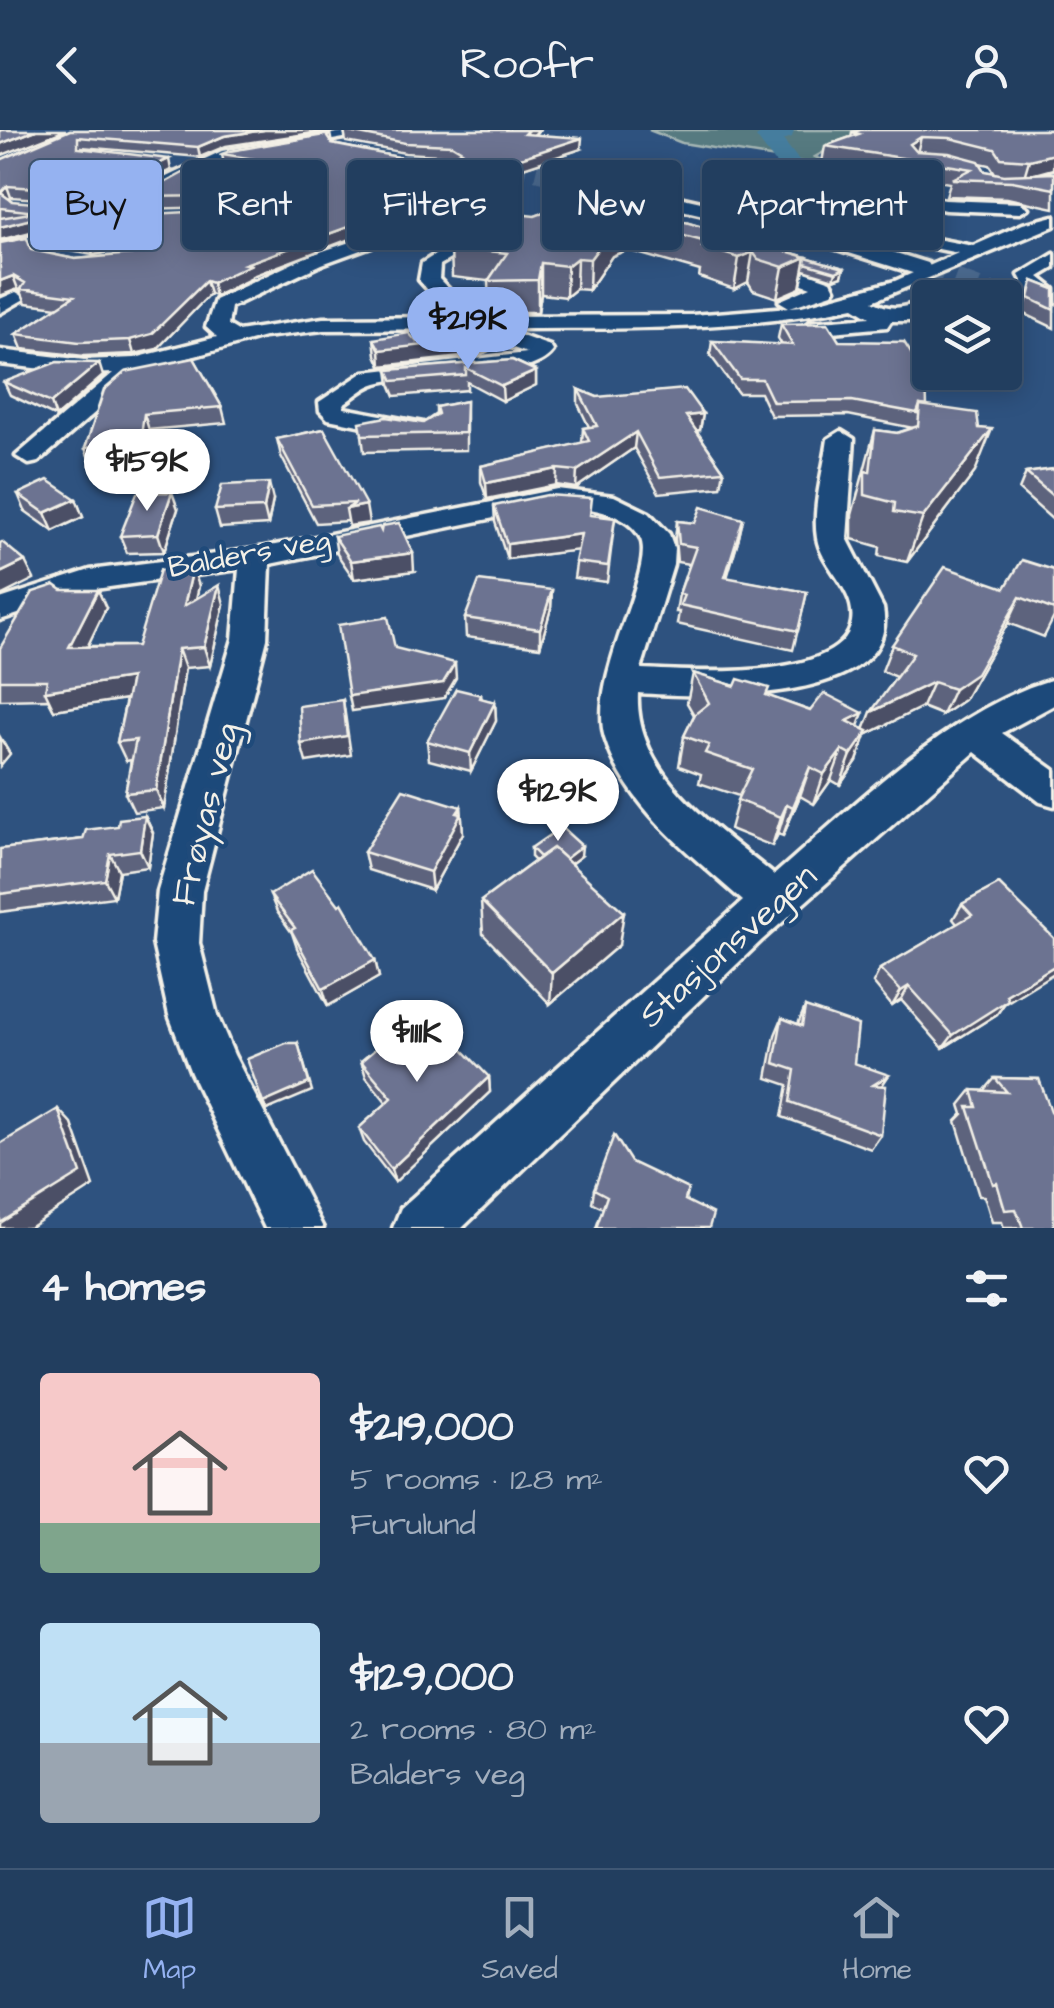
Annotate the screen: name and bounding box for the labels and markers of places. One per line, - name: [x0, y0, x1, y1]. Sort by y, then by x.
- pin: $219K: [398, 287, 538, 372]
- pin: $159K: [77, 429, 217, 514]
- pin: $129K: [488, 759, 628, 844]
- pin: $111K: [347, 1000, 487, 1085]

